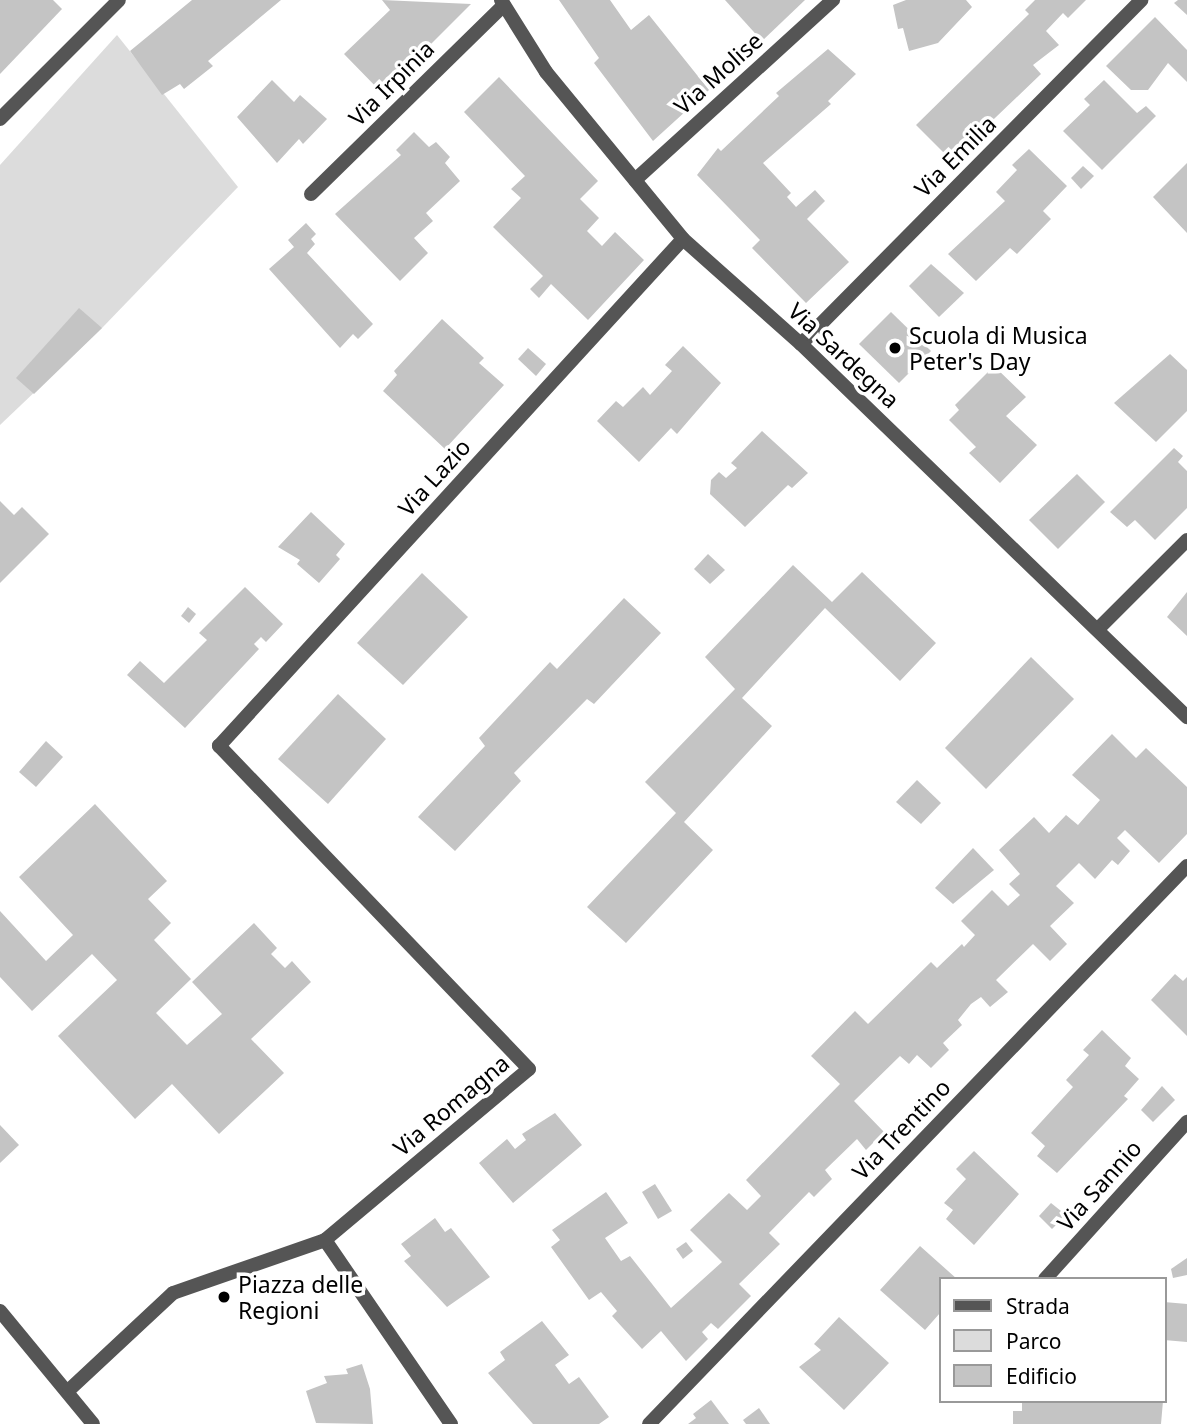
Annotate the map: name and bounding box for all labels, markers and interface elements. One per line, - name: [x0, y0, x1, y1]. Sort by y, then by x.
- street label: Via Molise: [668, 26, 768, 120]
- street label: Via Irpinia: [343, 35, 439, 131]
- street label: Via Emilia: [909, 110, 1001, 202]
- street label: Via Sardegna: [783, 297, 905, 413]
- place label: Scuola di Musica Peter's Day: [909, 321, 1088, 375]
- marker: Scuola di Musica Peter's Day: [887, 340, 903, 356]
- street label: Via Lazio: [392, 433, 476, 521]
- street label: Via Romagna: [388, 1049, 514, 1161]
- street label: Via Trentino: [846, 1073, 956, 1185]
- street label: Via Sannio: [1051, 1134, 1147, 1236]
- place label: Piazza delle Regioni: [238, 1270, 363, 1324]
- legend: [939, 1277, 1166, 1403]
- marker: Piazza delle Regioni: [216, 1289, 232, 1305]
- text: Strada: [1006, 1292, 1070, 1320]
- text: Parco: [1006, 1327, 1062, 1355]
- text: Edificio: [1006, 1362, 1077, 1390]

